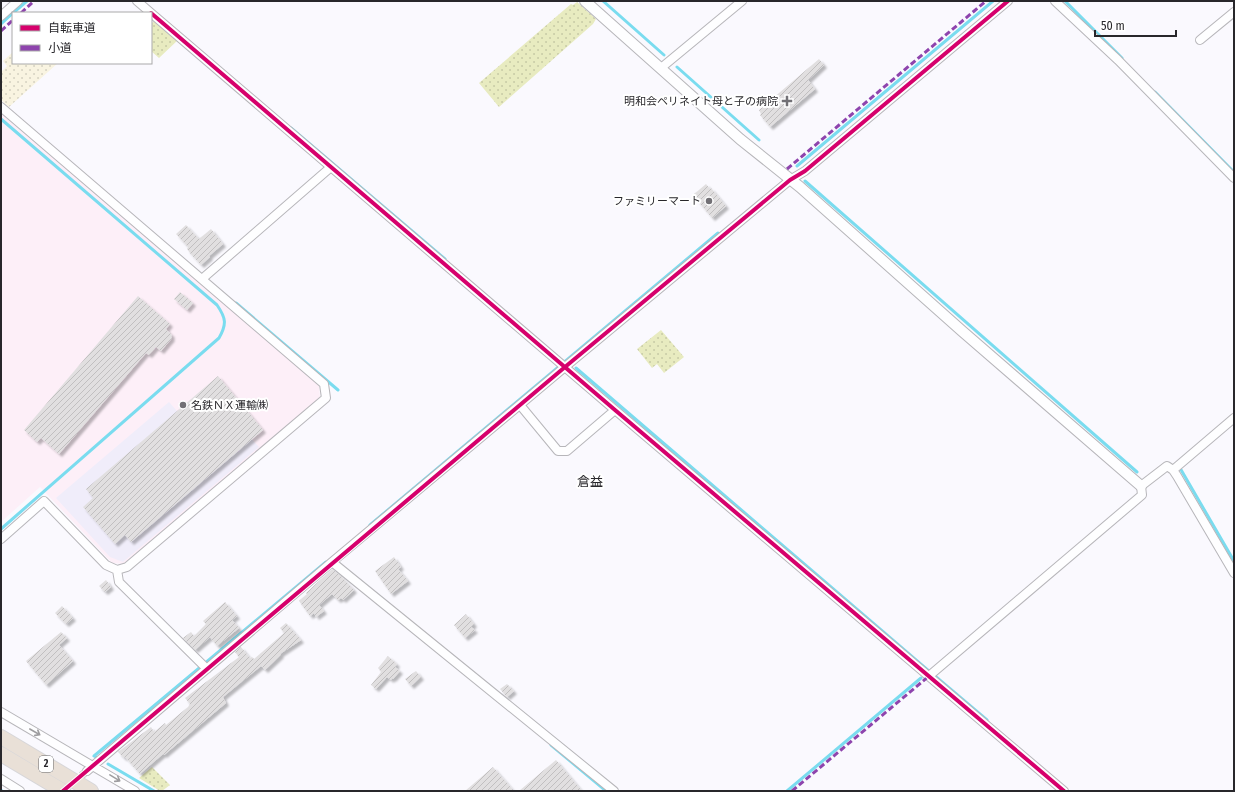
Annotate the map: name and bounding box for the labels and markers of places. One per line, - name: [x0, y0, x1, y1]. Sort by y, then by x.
- place label: 明和会ペリネイト母と子の病院: [624, 95, 778, 108]
- marker: 明和会ペリネイト母と子の病院: [781, 95, 793, 107]
- place label: ファミリーマート: [613, 195, 701, 208]
- marker: ファミリーマート: [704, 196, 714, 206]
- place label: 名鉄ＮＸ運輸㈱: [191, 399, 268, 412]
- marker: 名鉄ＮＸ運輸㈱: [178, 400, 188, 410]

